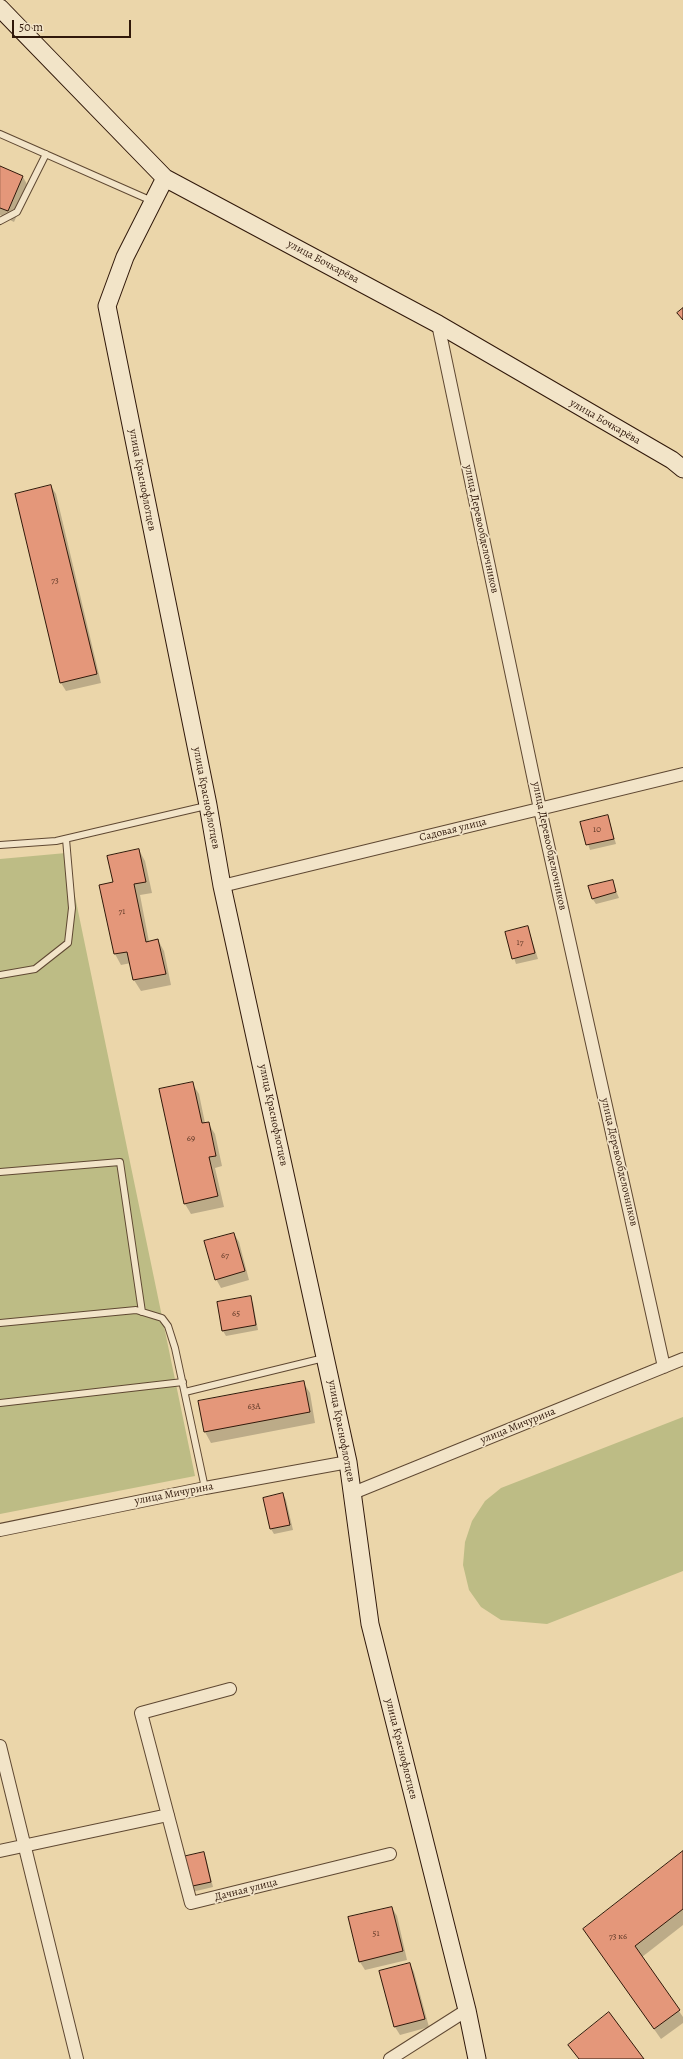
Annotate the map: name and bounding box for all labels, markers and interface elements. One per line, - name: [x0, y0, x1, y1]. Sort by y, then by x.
- scale bar: [14, 12, 133, 38]
- text: 50 m: [19, 19, 43, 35]
- street label: улица Бочкарёва: [285, 238, 361, 286]
- street label: улица Бочкарёва: [567, 396, 643, 448]
- street label: улица Краснофлотцев: [126, 428, 158, 532]
- street label: улица Деревообделочников: [461, 464, 501, 594]
- house number: 73: [51, 576, 59, 586]
- street label: улица Краснофлотцев: [190, 746, 222, 850]
- street label: улица Деревообделочников: [529, 781, 569, 911]
- street label: Садовая улица: [418, 815, 488, 845]
- house number: 10: [593, 825, 601, 835]
- house number: 71: [119, 907, 125, 917]
- house number: 17: [517, 938, 523, 948]
- street label: улица Краснофлотцев: [256, 1063, 290, 1167]
- street label: улица Деревообделочников: [598, 1097, 640, 1227]
- house number: 69: [187, 1134, 195, 1144]
- house number: 67: [221, 1251, 229, 1261]
- house number: 65: [232, 1309, 240, 1319]
- street label: улица Краснофлотцев: [325, 1379, 357, 1483]
- house number: 63А: [247, 1402, 261, 1412]
- street label: улица Мичурина: [479, 1405, 557, 1447]
- street label: улица Мичурина: [134, 1480, 214, 1508]
- street label: улица Краснофлотцев: [382, 1697, 420, 1801]
- street label: Дачная улица: [213, 1876, 279, 1904]
- house number: 51: [373, 1929, 379, 1939]
- house number: 73 к6: [609, 1932, 627, 1942]

